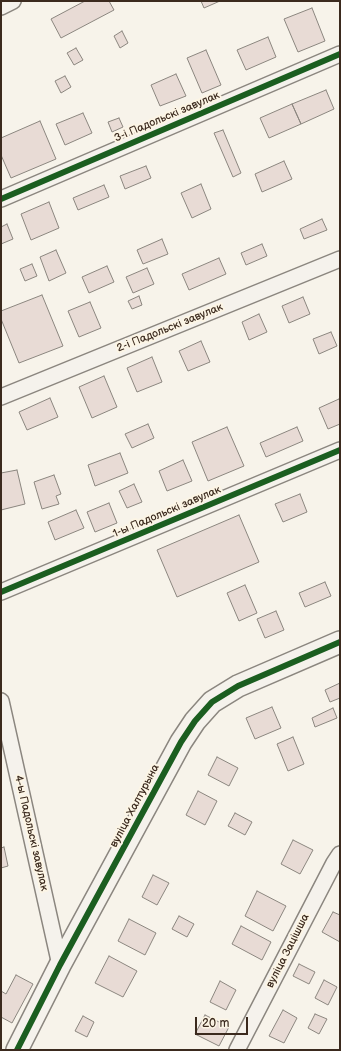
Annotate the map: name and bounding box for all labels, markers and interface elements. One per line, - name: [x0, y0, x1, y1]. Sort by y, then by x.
- street label: 3-і Падольскі завулак: [112, 89, 222, 145]
- street label: 2-і Падольскі завулак: [115, 301, 225, 355]
- street label: 1-ы Падольскі завулак: [111, 483, 223, 541]
- street label: вуліца Халтурына: [108, 762, 162, 850]
- street label: 4-ы Падольскі завулак: [11, 774, 51, 892]
- street label: вуліца Зацішша: [264, 912, 312, 990]
- scale bar: [197, 1009, 250, 1035]
- text: 20 m: [202, 1016, 229, 1031]

